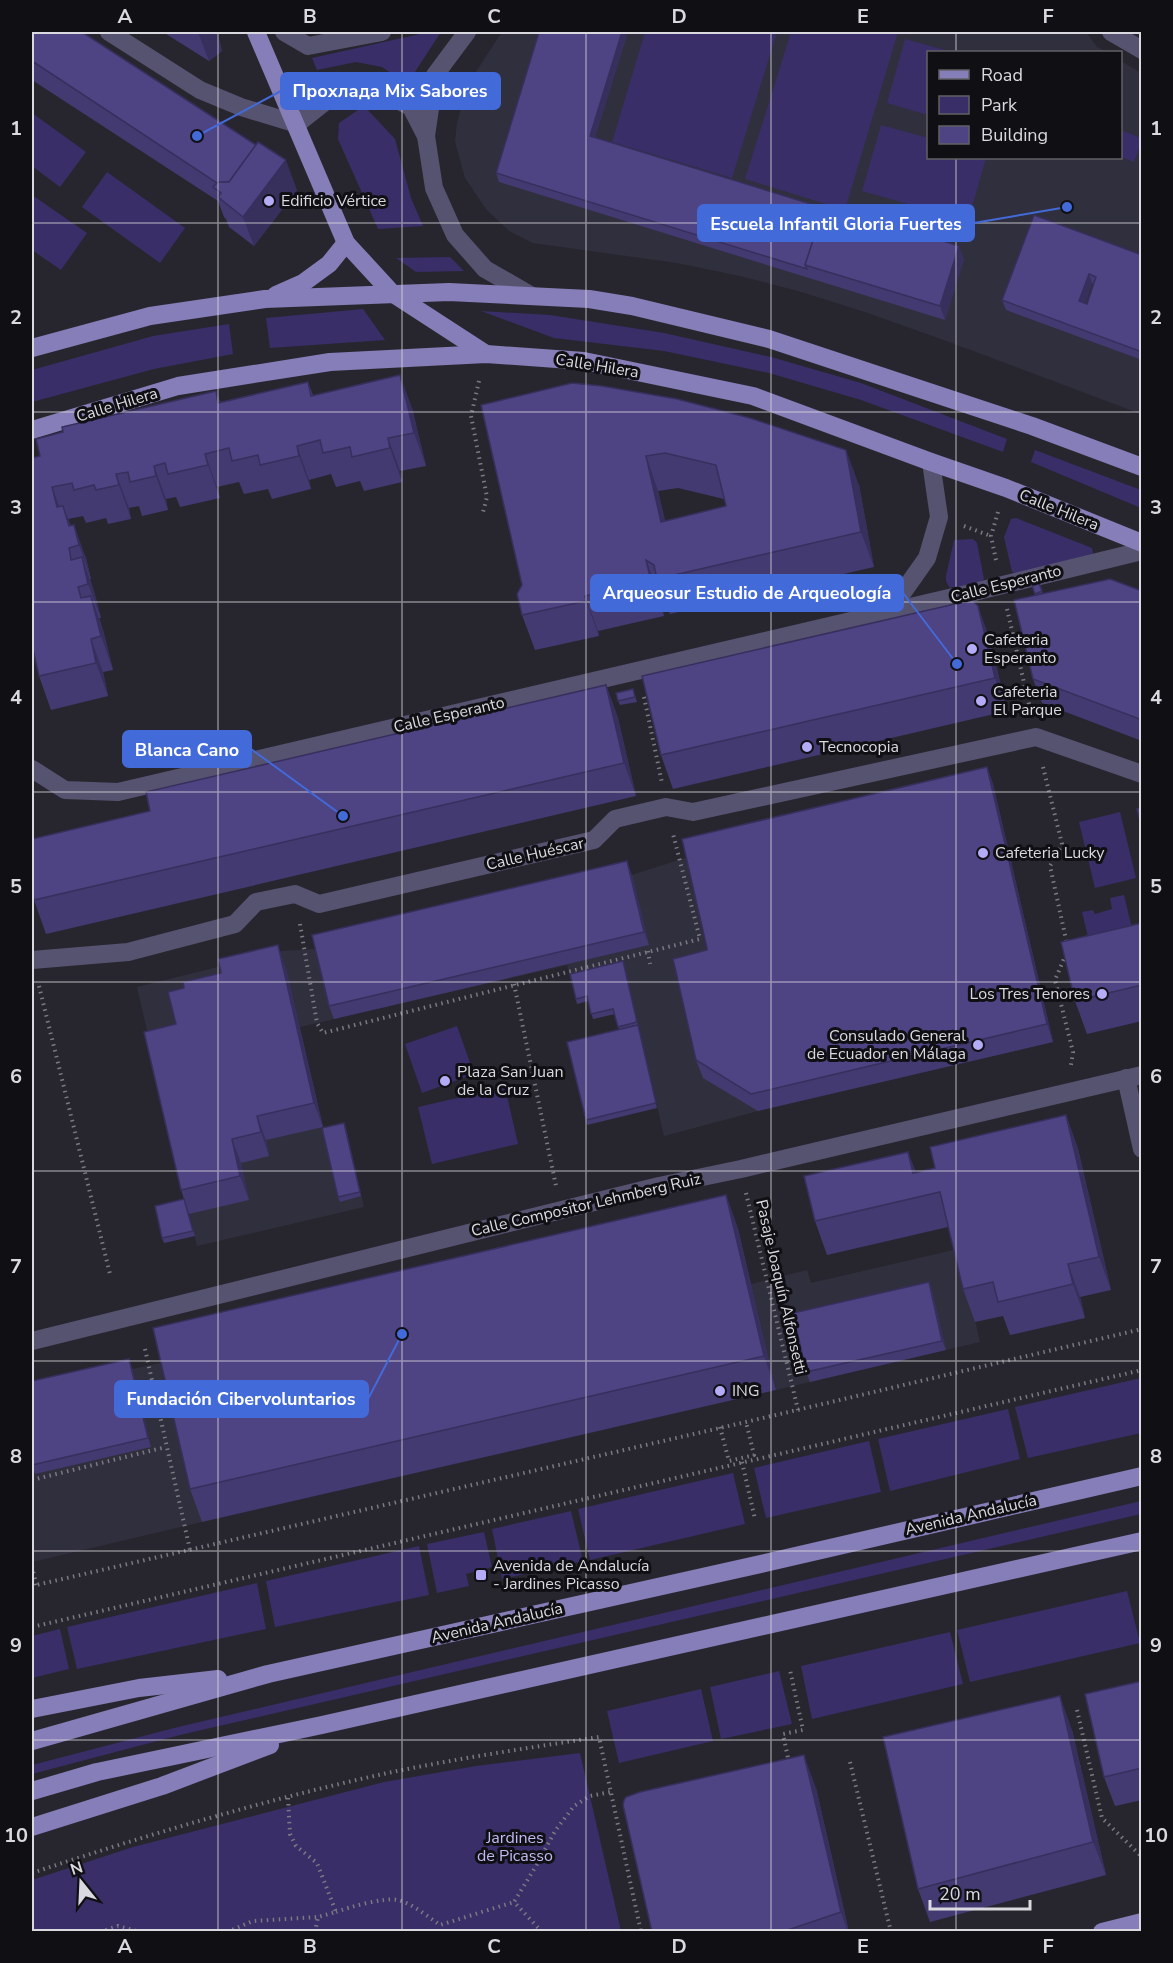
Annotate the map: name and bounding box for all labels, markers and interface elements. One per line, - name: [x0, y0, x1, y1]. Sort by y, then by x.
- text: A: [118, 3, 133, 30]
- text: B: [303, 3, 317, 30]
- text: C: [487, 3, 501, 30]
- text: D: [671, 3, 687, 30]
- text: E: [857, 3, 869, 30]
- text: F: [1042, 3, 1054, 30]
- legend: [927, 51, 1122, 159]
- text: Road: [981, 63, 1023, 87]
- callout: Прохлада Mix Sabores: [281, 73, 500, 109]
- text: Прохлада Mix Sabores: [292, 79, 488, 103]
- text: Park: [981, 93, 1018, 117]
- text: 1: [10, 115, 22, 142]
- text: 1: [1150, 115, 1162, 142]
- text: Building: [981, 123, 1048, 147]
- place label: Edificio Vértice: [281, 190, 386, 212]
- marker: Edificio Vértice: [262, 194, 276, 208]
- callout: Escuela Infantil Gloria Fuertes: [698, 205, 974, 241]
- text: Escuela Infantil Gloria Fuertes: [710, 212, 962, 236]
- text: 2: [10, 304, 22, 331]
- text: 2: [1150, 304, 1162, 331]
- street label: Calle Hilera: [554, 349, 640, 383]
- street label: Calle Hilera: [74, 382, 160, 428]
- street label: Calle Hilera: [1016, 484, 1102, 536]
- text: 3: [10, 494, 22, 521]
- text: 3: [1150, 494, 1162, 521]
- street label: Calle Esperanto: [948, 560, 1064, 608]
- callout: Arqueosur Estudio de Arqueología: [591, 575, 903, 611]
- text: Arqueosur Estudio de Arqueología: [603, 581, 891, 605]
- place label: Cafeteria Esperanto: [984, 629, 1056, 669]
- marker: Cafeteria Esperanto: [965, 642, 979, 656]
- place label: Cafeteria El Parque: [993, 681, 1062, 721]
- text: 4: [10, 684, 22, 711]
- text: 4: [1150, 684, 1162, 711]
- street label: Calle Esperanto: [391, 692, 507, 738]
- marker: Cafeteria El Parque: [974, 694, 988, 708]
- callout: Blanca Cano: [123, 731, 251, 767]
- place label: Tecnocopia: [819, 736, 899, 758]
- text: Blanca Cano: [135, 738, 239, 762]
- marker: Tecnocopia: [800, 740, 814, 754]
- street label: Calle Huéscar: [484, 832, 586, 876]
- place label: Cafeteria Lucky: [995, 842, 1105, 864]
- marker: Cafeteria Lucky: [976, 846, 990, 860]
- text: 5: [10, 873, 22, 900]
- text: 5: [1150, 873, 1162, 900]
- place label: Los Tres Tenores: [970, 983, 1090, 1005]
- marker: Los Tres Tenores: [1095, 987, 1109, 1001]
- place label: Consulado General de Ecuador en Málaga: [807, 1025, 966, 1065]
- marker: Consulado General de Ecuador en Málaga: [971, 1038, 985, 1052]
- place label: Plaza San Juan de la Cruz: [457, 1061, 564, 1101]
- text: 6: [10, 1063, 22, 1090]
- text: 6: [1150, 1063, 1162, 1090]
- marker: Plaza San Juan de la Cruz: [438, 1074, 452, 1088]
- street label: Calle Compositor Lehmberg Ruiz: [469, 1168, 703, 1242]
- street label: Pasaje Joaquín Alfonsetti: [750, 1197, 812, 1377]
- text: 7: [10, 1253, 22, 1280]
- text: 7: [1150, 1253, 1162, 1280]
- place label: ING: [732, 1380, 760, 1402]
- callout: Fundación Cibervoluntarios: [115, 1381, 368, 1417]
- marker: ING: [713, 1384, 727, 1398]
- text: Fundación Cibervoluntarios: [126, 1387, 356, 1411]
- text: 8: [10, 1443, 22, 1470]
- text: 8: [1150, 1443, 1162, 1470]
- street label: Avenida Andalucía: [903, 1489, 1039, 1541]
- place label: Avenida de Andalucía - Jardines Picasso: [493, 1555, 649, 1595]
- marker: Avenida de Andalucía - Jardines Picasso: [474, 1568, 488, 1582]
- street label: Avenida Andalucía: [429, 1597, 565, 1649]
- text: 9: [10, 1632, 22, 1659]
- text: 9: [1150, 1632, 1162, 1659]
- text: 10: [4, 1822, 28, 1849]
- text: 10: [1144, 1822, 1168, 1849]
- park label: Jardines de Picasso: [477, 1827, 553, 1867]
- north arrow: [51, 1852, 111, 1912]
- text: N: [68, 1856, 86, 1881]
- scale bar: [930, 1873, 1030, 1911]
- text: 20 m: [939, 1882, 981, 1906]
- text: A: [118, 1933, 133, 1960]
- text: B: [303, 1933, 317, 1960]
- text: C: [487, 1933, 501, 1960]
- text: D: [671, 1933, 687, 1960]
- text: E: [857, 1933, 869, 1960]
- text: F: [1042, 1933, 1054, 1960]

